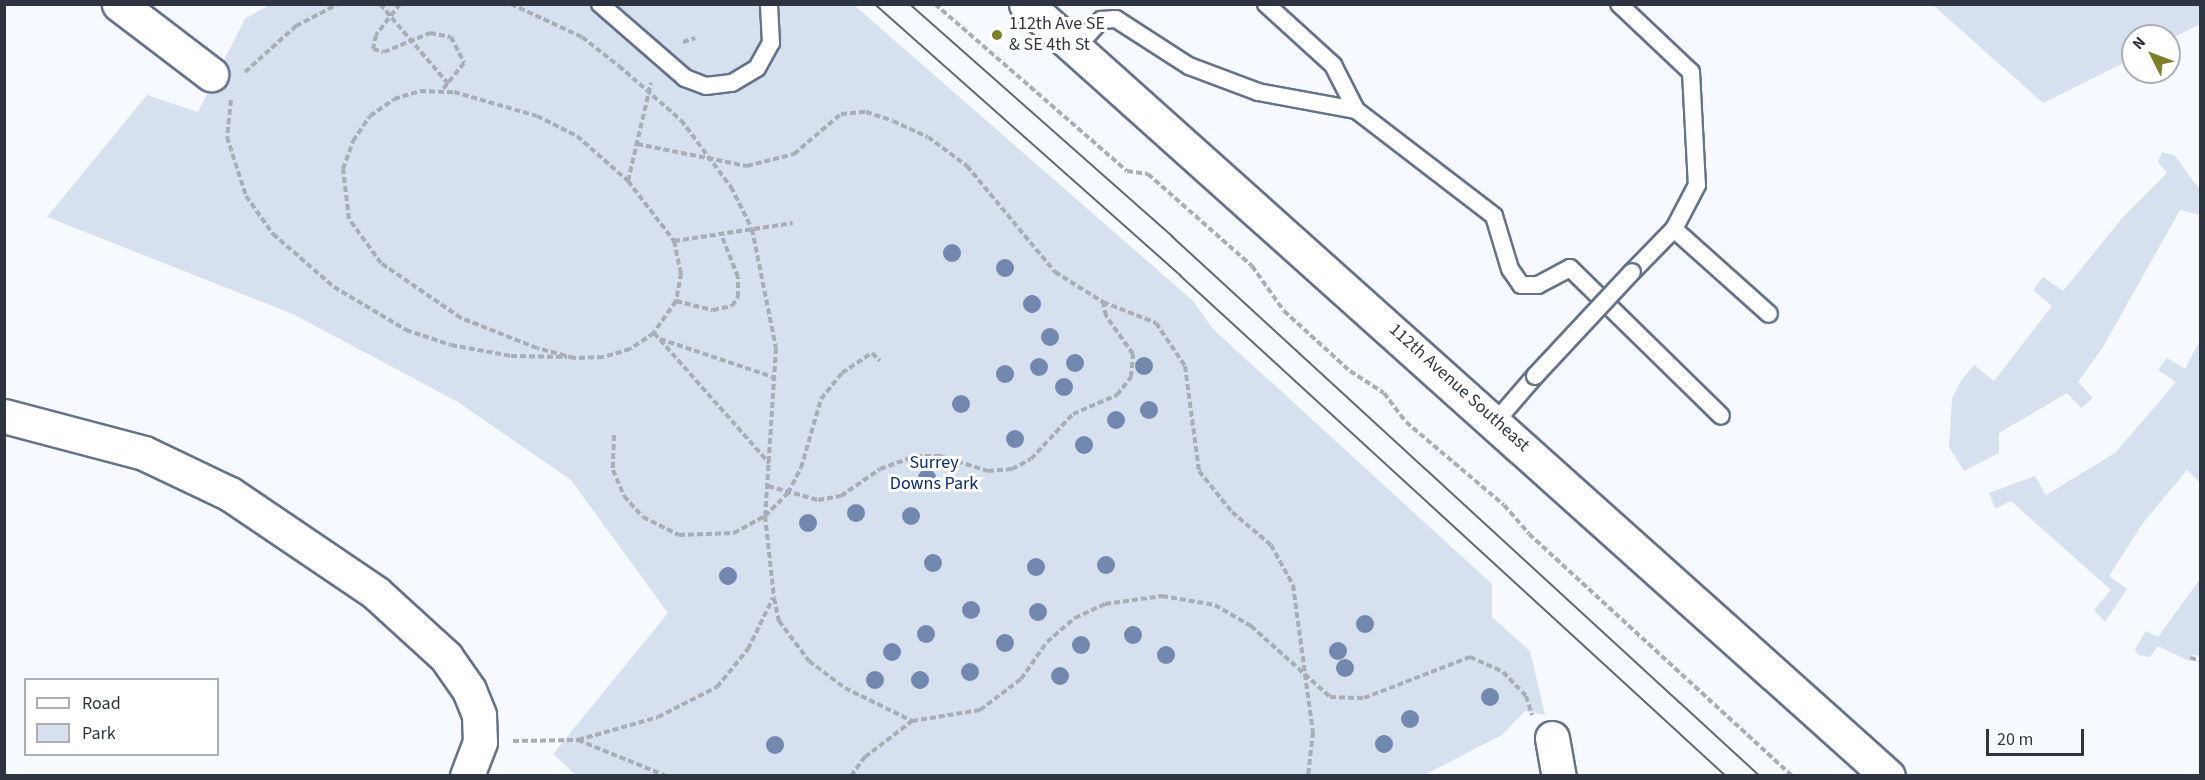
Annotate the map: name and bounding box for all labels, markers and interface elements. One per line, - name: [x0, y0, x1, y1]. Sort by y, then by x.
- place label: 112th Ave SE & SE 4th St: [1009, 14, 1105, 57]
- north arrow: [2121, 24, 2181, 84]
- marker: 112th Ave SE & SE 4th St: [990, 28, 1004, 42]
- text: N: [2127, 32, 2151, 55]
- street label: 112th Avenue Southeast: [1384, 319, 1534, 457]
- park label: Surrey Downs Park: [890, 453, 978, 496]
- legend: [24, 678, 219, 756]
- text: Road: [82, 691, 121, 716]
- scale bar: [1989, 717, 2086, 755]
- text: Park: [82, 721, 116, 746]
- text: 20 m: [1997, 727, 2033, 752]

